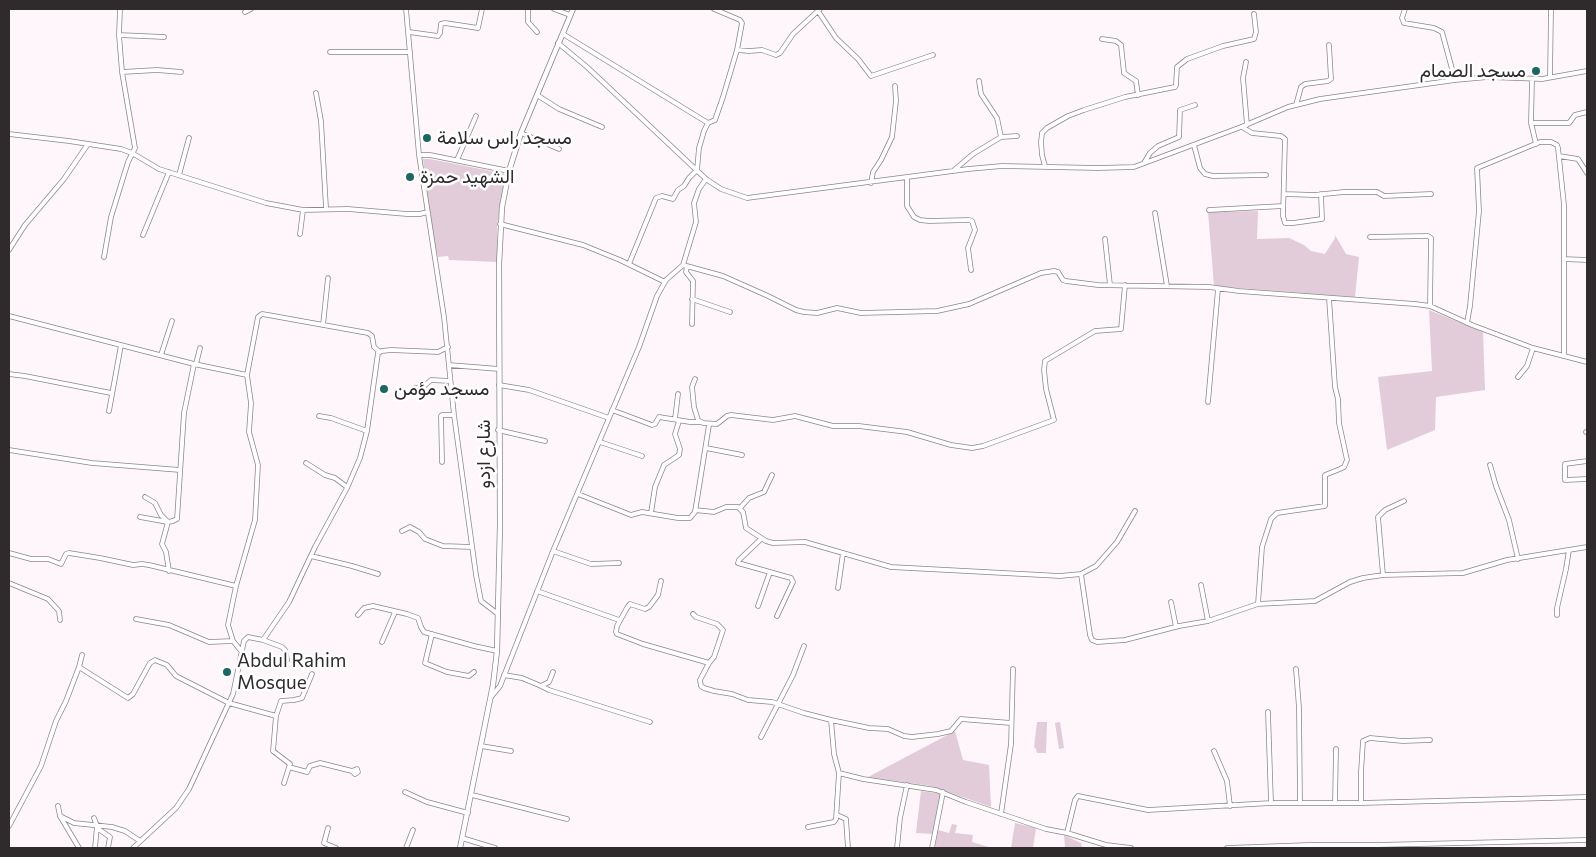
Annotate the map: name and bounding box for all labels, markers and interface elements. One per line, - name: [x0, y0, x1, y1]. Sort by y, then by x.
- place label: مسجد الصمام: [1420, 60, 1526, 82]
- marker: مسجد الصمام: [1530, 65, 1542, 77]
- place label: مسجد راس سلامة: [437, 127, 572, 149]
- marker: مسجد راس سلامة: [421, 132, 433, 144]
- place label: الشهيد حمزة: [420, 166, 514, 188]
- marker: الشهيد حمزة: [404, 171, 416, 183]
- place label: مسجد مؤمن: [394, 378, 489, 400]
- marker: مسجد مؤمن: [378, 383, 390, 395]
- street label: شارع ازدو: [473, 420, 495, 488]
- place label: Abdul Rahim Mosque: [237, 650, 346, 694]
- marker: Abdul Rahim Mosque: [221, 666, 233, 678]

